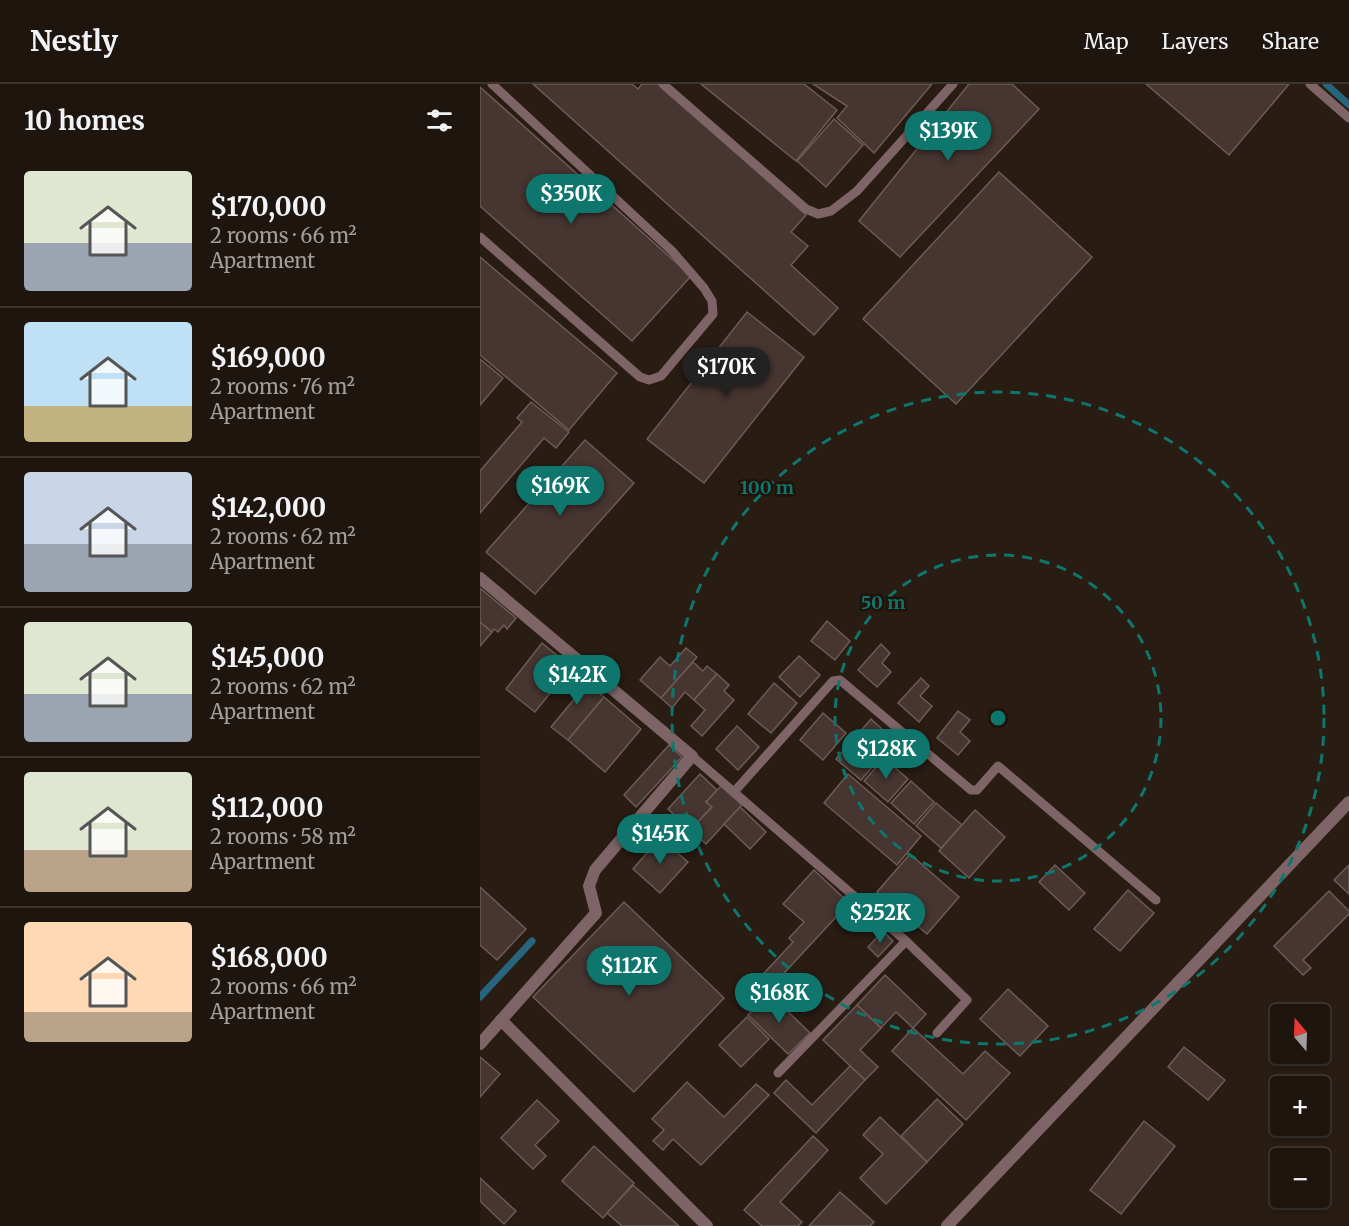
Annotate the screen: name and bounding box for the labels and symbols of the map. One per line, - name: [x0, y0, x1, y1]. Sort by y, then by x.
- pin: $139K: [906, 111, 990, 162]
- pin: $350K: [529, 174, 613, 225]
- pin: $170K: [684, 347, 768, 398]
- pin: $169K: [518, 466, 602, 517]
- text: 100 m: [740, 476, 794, 499]
- text: 50 m: [861, 591, 905, 614]
- pin: $142K: [535, 655, 619, 706]
- centre of rings: [988, 708, 1008, 728]
- pin: $128K: [844, 729, 928, 780]
- pin: $145K: [618, 814, 702, 865]
- pin: $252K: [838, 893, 922, 944]
- pin: $112K: [587, 946, 671, 997]
- pin: $168K: [737, 973, 821, 1024]
- north arrow: [1270, 1004, 1330, 1064]

